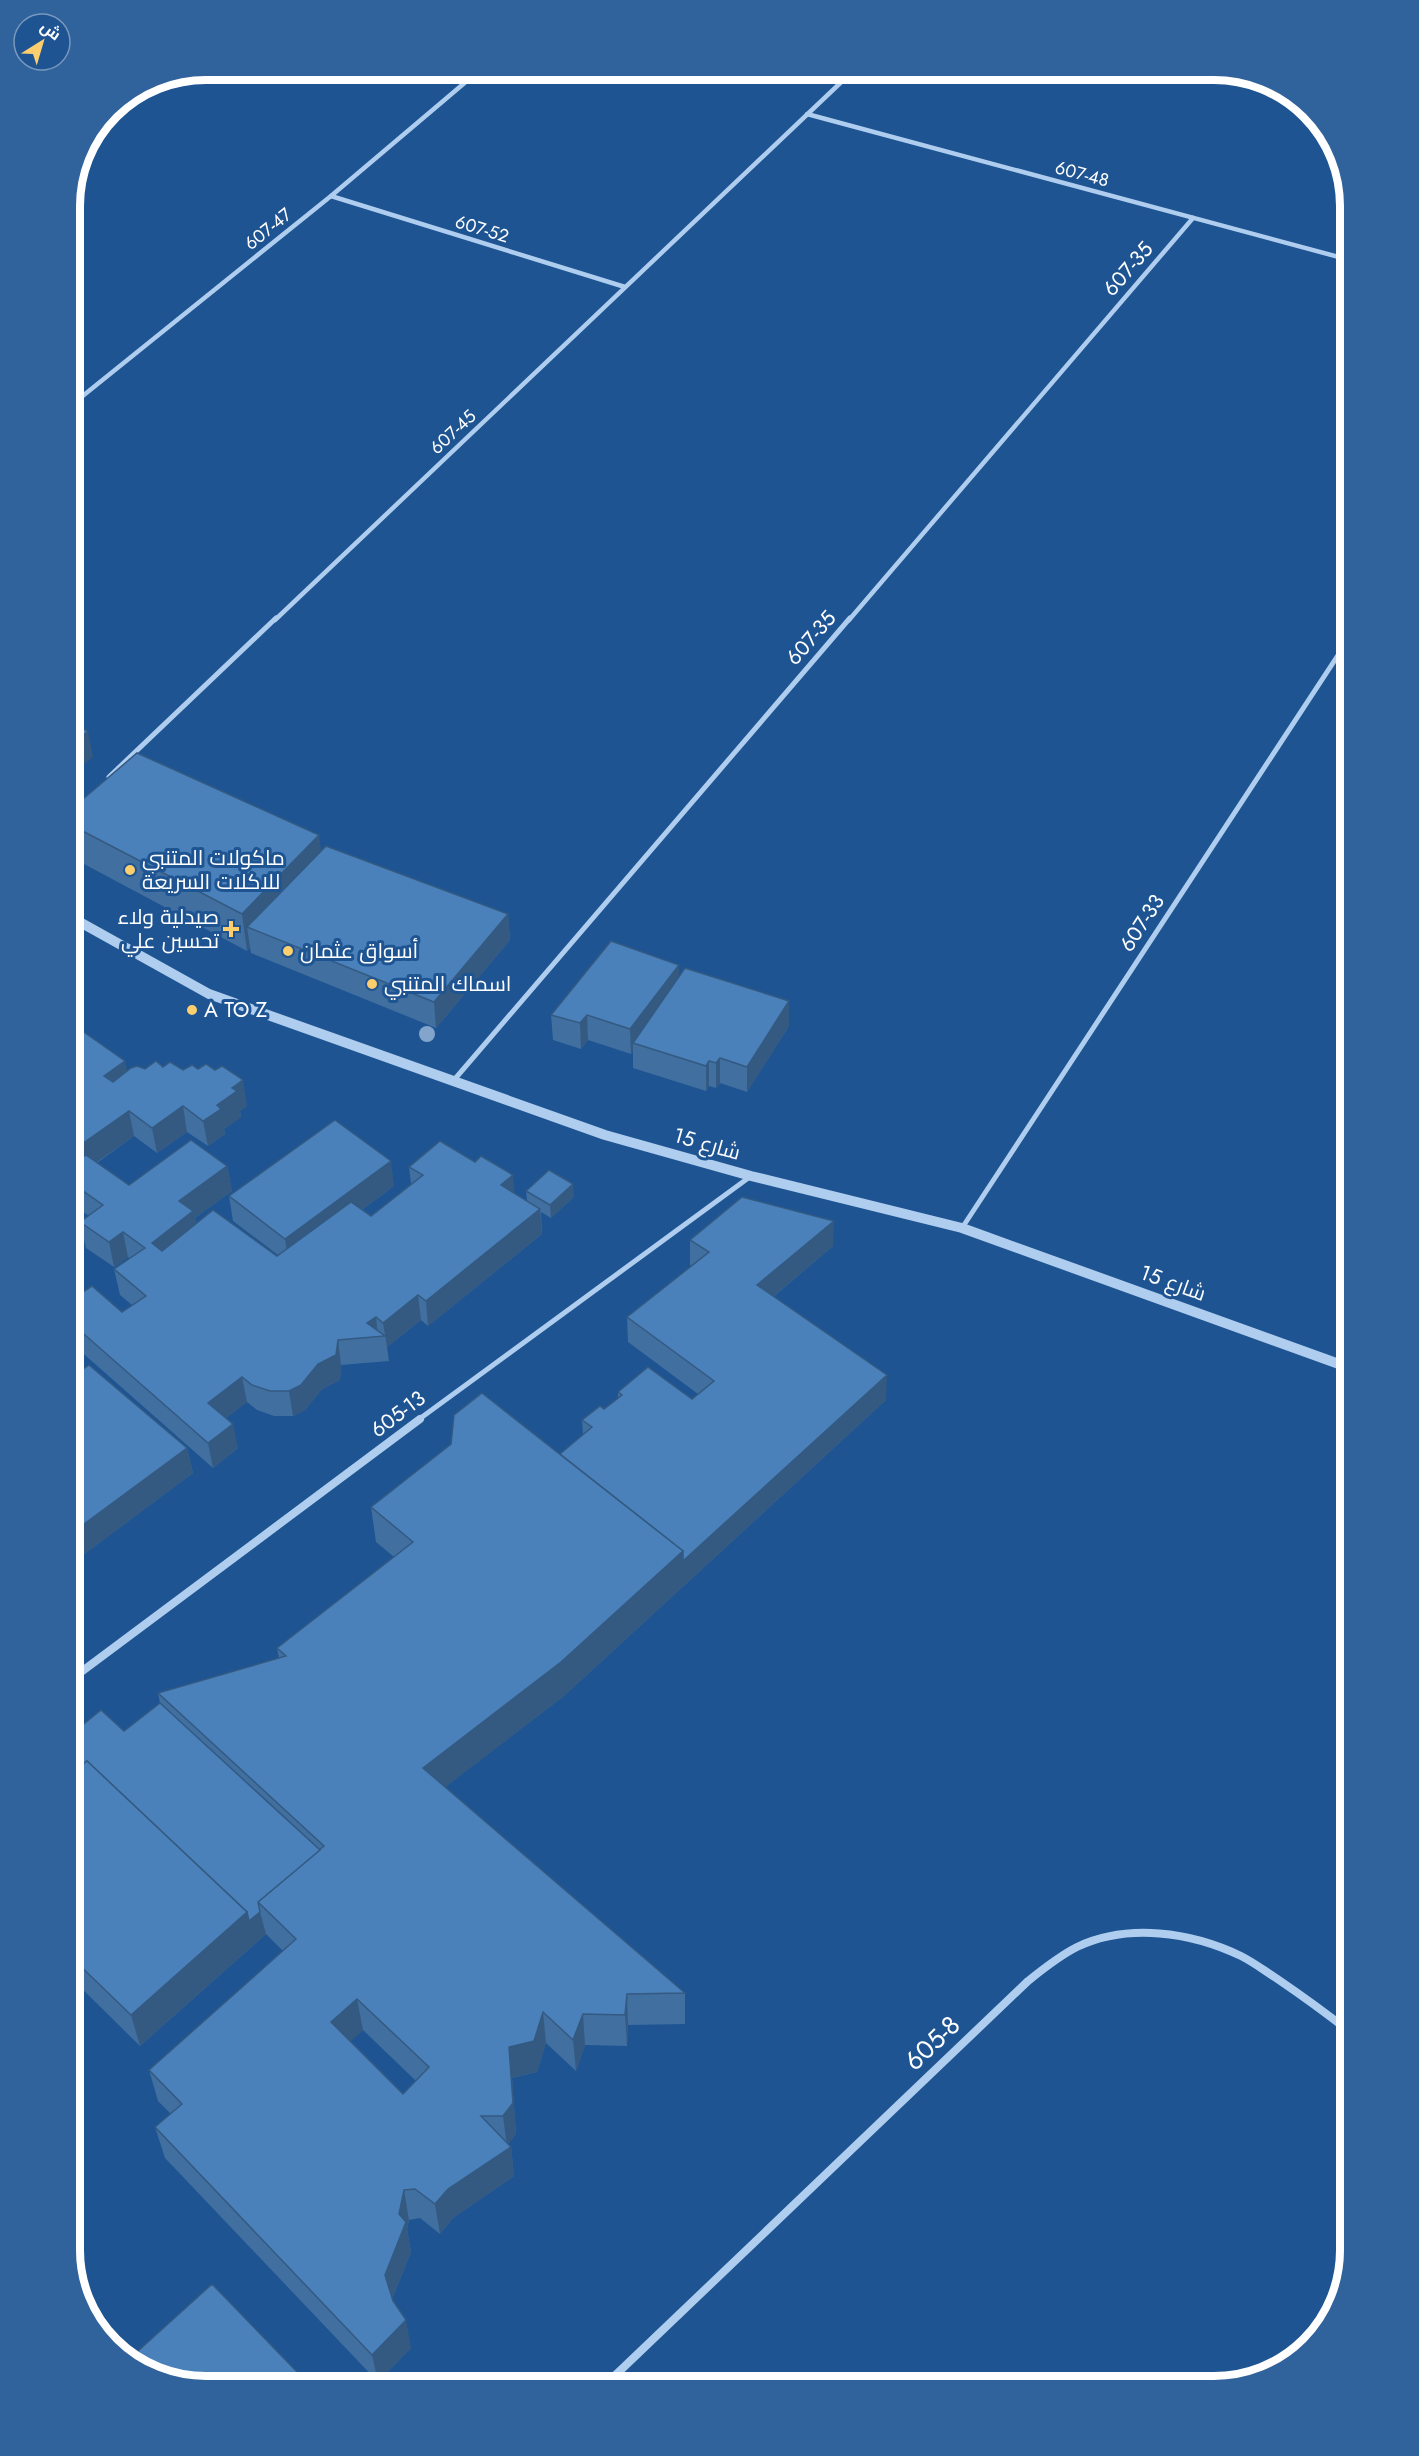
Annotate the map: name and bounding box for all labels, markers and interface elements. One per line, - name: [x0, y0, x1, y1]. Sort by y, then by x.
- north arrow: [12, 12, 72, 72]
- text: ش: [36, 15, 66, 46]
- street label: 607-48: [1052, 154, 1112, 194]
- street label: 607-47: [239, 201, 298, 256]
- street label: 607-52: [452, 209, 512, 249]
- street label: 607-35: [1096, 235, 1160, 303]
- street label: 607-45: [424, 404, 482, 460]
- street label: 607-35: [779, 604, 843, 672]
- place label: ماكولات المتنبي للاكلات السريعة: [142, 843, 285, 897]
- marker: ماكولات المتنبي للاكلات السريعة: [123, 863, 137, 877]
- street label: 607-33: [1112, 888, 1172, 958]
- place label: صيدلية ولاء تحسين علي: [118, 902, 219, 957]
- marker: صيدلية ولاء تحسين علي: [224, 922, 238, 936]
- place label: أسواق عثمان: [300, 936, 418, 966]
- marker: أسواق عثمان: [281, 944, 295, 958]
- place label: اسماك المتنبي: [384, 969, 511, 1000]
- marker: اسماك المتنبي: [365, 977, 379, 991]
- place label: A TO Z: [204, 995, 268, 1025]
- marker: A TO Z: [185, 1003, 199, 1017]
- street label: شارع 15: [670, 1120, 744, 1168]
- street label: شارع 15: [1136, 1257, 1210, 1309]
- street label: 605-13: [364, 1383, 432, 1445]
- street label: 605-8: [895, 2007, 969, 2079]

